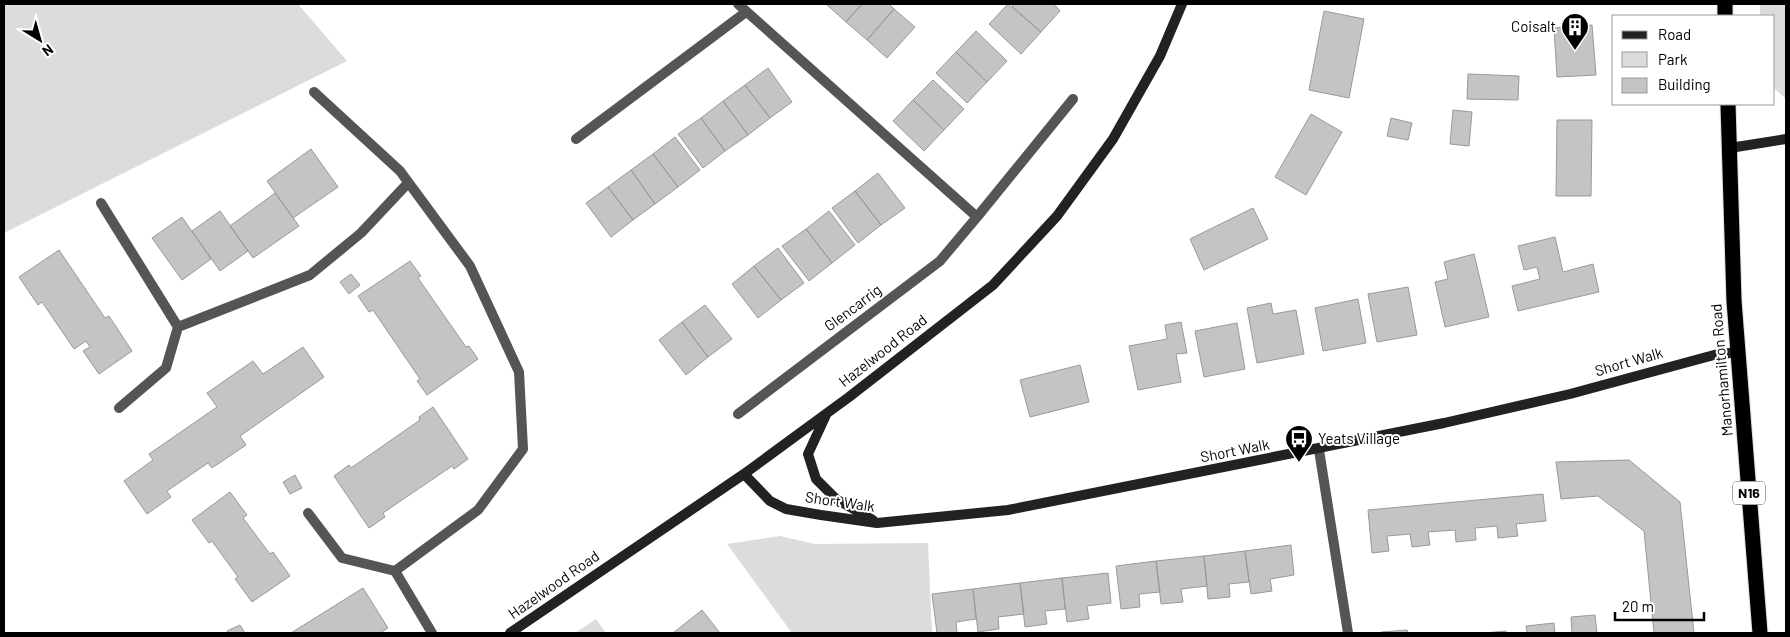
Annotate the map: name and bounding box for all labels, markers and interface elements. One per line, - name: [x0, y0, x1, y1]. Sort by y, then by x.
- building icon: Coisalt: [1560, 12, 1590, 51]
- north arrow: [15, 15, 65, 65]
- legend: [1612, 15, 1775, 105]
- place label: Coisalt: [1511, 17, 1556, 35]
- text: Road: [1658, 25, 1691, 43]
- text: N: [39, 41, 57, 60]
- text: Park: [1658, 50, 1688, 68]
- text: Building: [1658, 75, 1711, 93]
- street label: Glencarrig: [820, 280, 885, 335]
- street label: Manorhamilton Road: [1706, 303, 1736, 437]
- street label: Hazelwood Road: [835, 310, 930, 390]
- street label: Short Walk: [1593, 343, 1665, 379]
- bus stop icon: Yeats Village: [1284, 424, 1314, 463]
- place label: Yeats Village: [1318, 429, 1400, 447]
- street label: Short Walk: [1199, 434, 1271, 466]
- road number: N16: [1733, 482, 1765, 504]
- street label: Short Walk: [804, 487, 877, 515]
- street label: Hazelwood Road: [504, 546, 602, 622]
- scale bar: [1615, 590, 1704, 622]
- text: 20 m: [1622, 597, 1654, 615]

